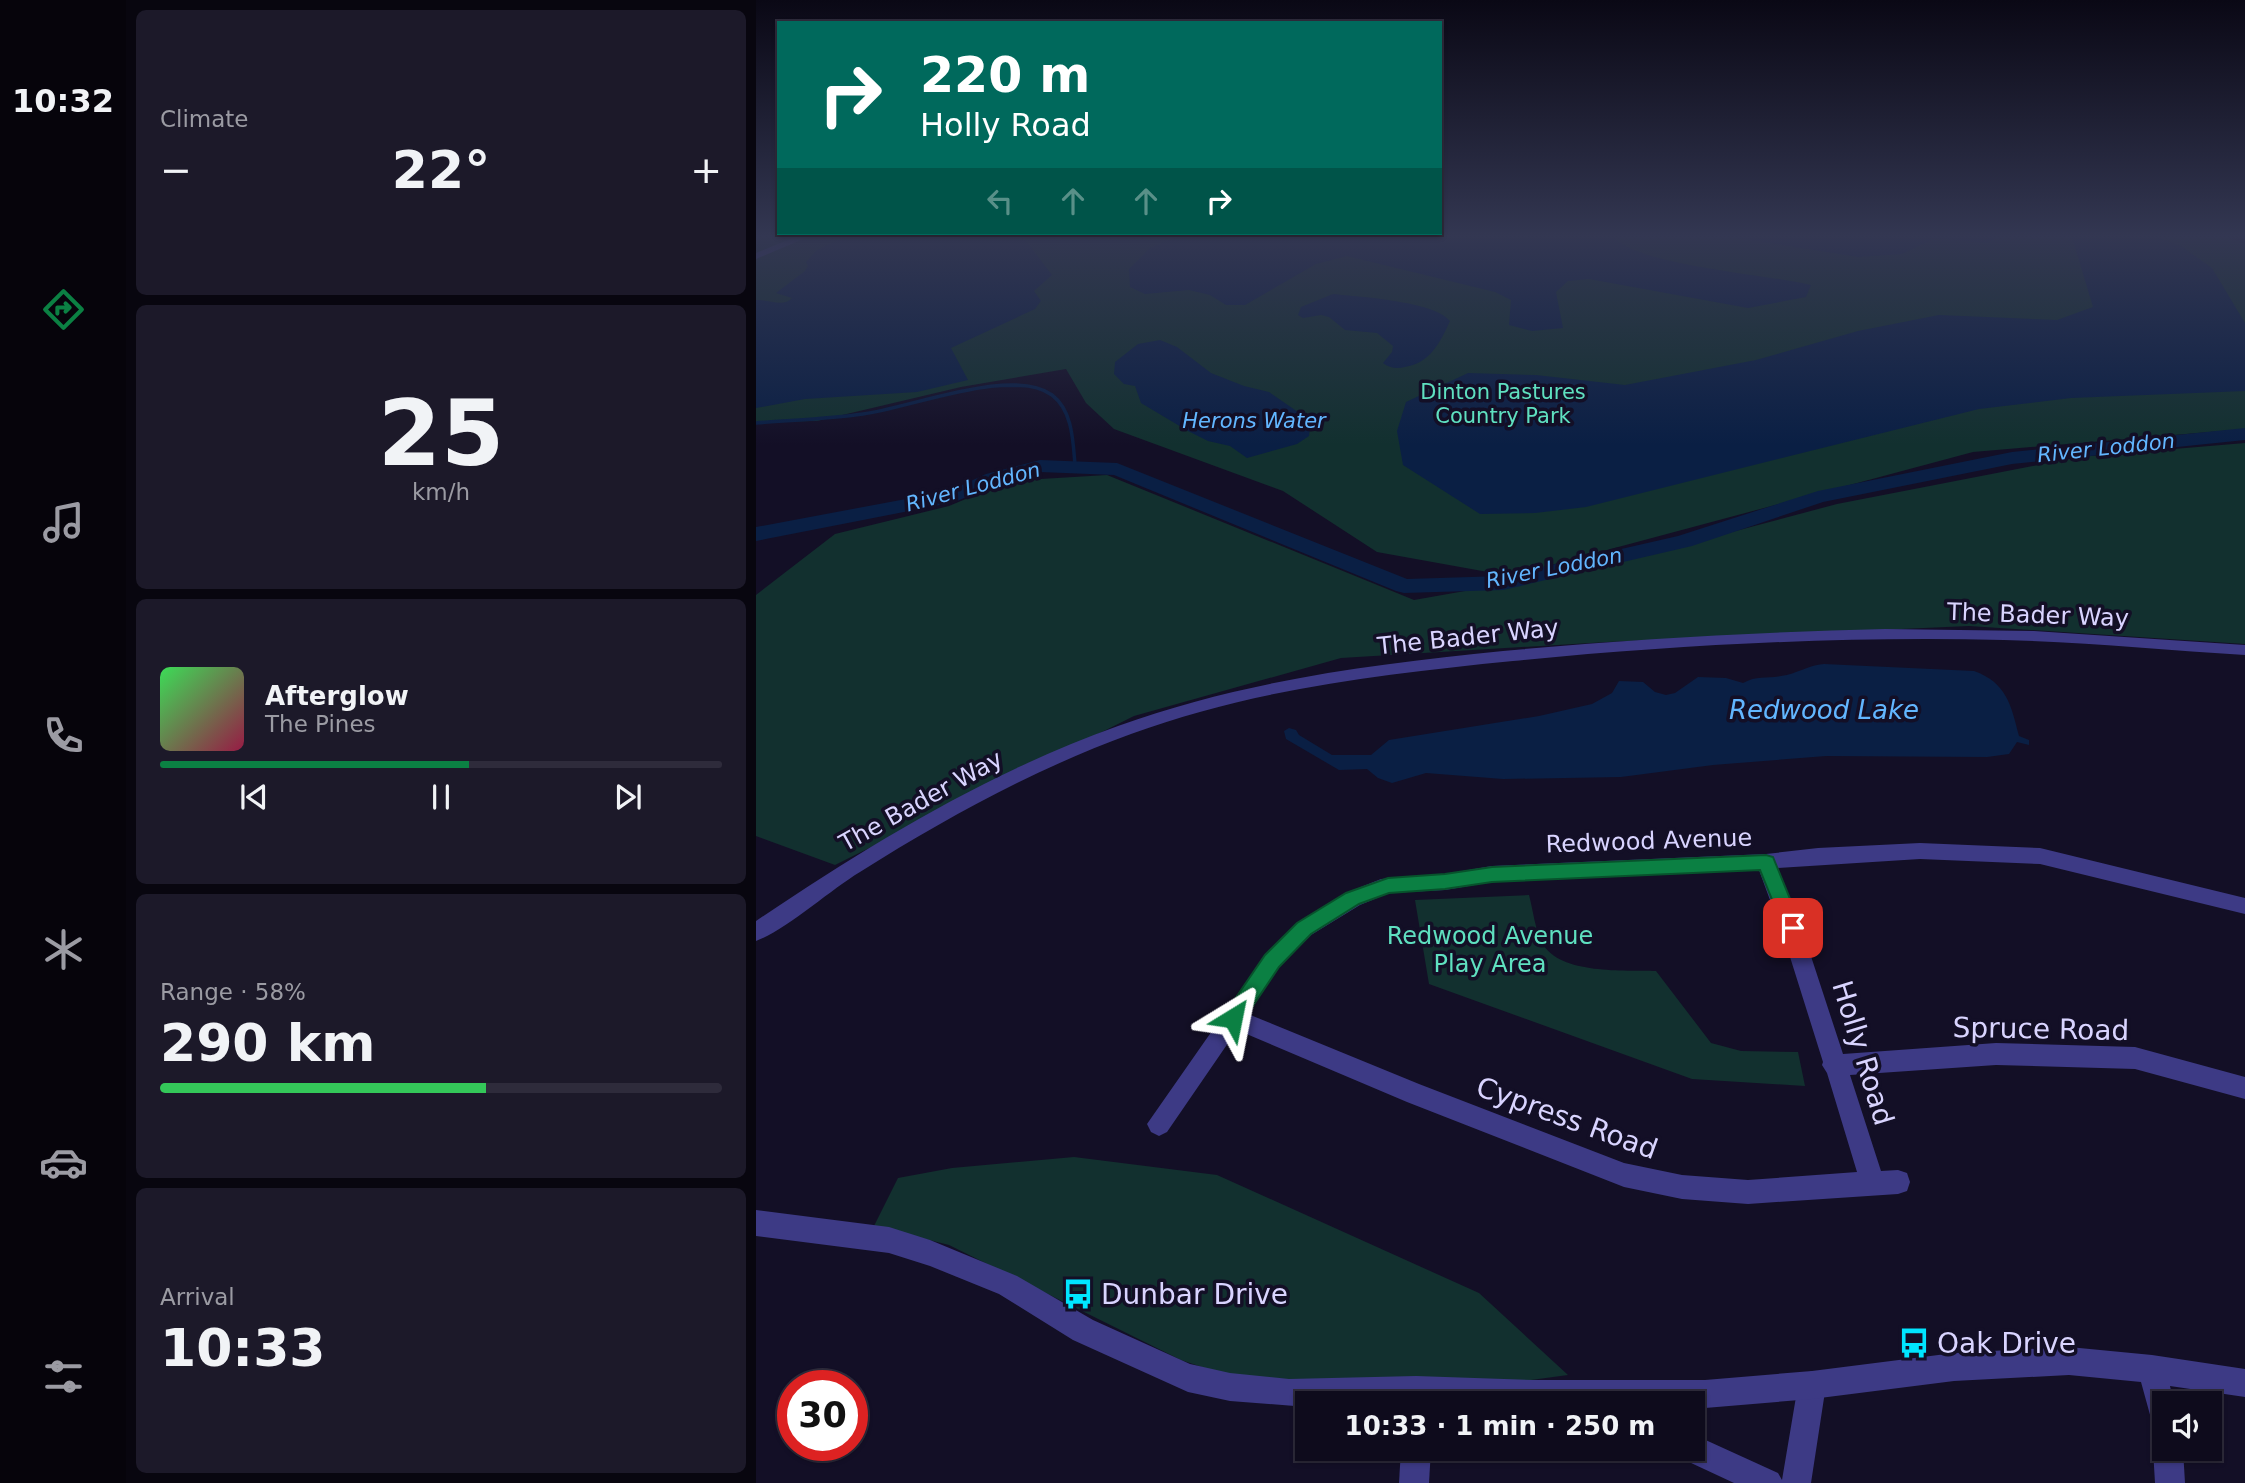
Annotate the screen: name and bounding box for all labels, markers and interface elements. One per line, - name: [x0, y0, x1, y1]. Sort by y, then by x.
- text: 220 m: [920, 47, 1090, 104]
- icon: right: [805, 49, 896, 140]
- text: 10:32: [12, 82, 114, 120]
- text: Climate: [160, 106, 249, 132]
- text: Holly Road: [920, 106, 1091, 144]
- text: 22°: [392, 140, 490, 200]
- text: −: [160, 148, 192, 192]
- text: +: [690, 148, 722, 192]
- icon: left: [981, 182, 1019, 220]
- icon: ahead: [1054, 182, 1092, 220]
- icon: ahead: [1127, 182, 1165, 220]
- icon: right: [1200, 182, 1238, 220]
- icon: directions: [39, 285, 88, 334]
- park label: Dinton Pastures Country Park: [1420, 380, 1586, 428]
- text: 25: [378, 381, 504, 486]
- water label: Herons Water: [1182, 409, 1327, 433]
- water label: River Loddon: [2036, 429, 2176, 467]
- water label: River Loddon: [903, 457, 1043, 517]
- text: km/h: [412, 479, 470, 505]
- icon: music: [39, 498, 88, 547]
- water label: River Loddon: [1484, 543, 1624, 593]
- street label: The Bader Way: [1946, 598, 2129, 632]
- street label: The Bader Way: [1375, 614, 1560, 661]
- text: Afterglow: [265, 681, 409, 711]
- water label: Redwood Lake: [1729, 695, 1919, 725]
- icon: phone: [39, 711, 88, 760]
- text: The Pines: [265, 711, 376, 737]
- street label: The Bader Way: [834, 745, 1007, 858]
- icon: previous: [235, 778, 273, 816]
- icon: pause: [422, 778, 460, 816]
- icon: next: [609, 778, 647, 816]
- street label: Redwood Avenue: [1545, 823, 1753, 859]
- pin: [1763, 898, 1823, 958]
- icon: arrive: [1774, 909, 1812, 947]
- park label: Redwood Avenue Play Area: [1387, 922, 1593, 978]
- icon: climate: [39, 925, 88, 974]
- street label: Holly Road: [1825, 977, 1901, 1129]
- text: Range · 58%: [160, 979, 306, 1005]
- position arrow: [1196, 981, 1270, 1055]
- street label: Spruce Road: [1952, 1011, 2130, 1047]
- text: 290 km: [160, 1013, 375, 1073]
- street label: Cypress Road: [1472, 1070, 1662, 1166]
- icon: car: [39, 1138, 88, 1187]
- bus stop icon: Dunbar Drive: [1061, 1277, 1095, 1311]
- place label: Dunbar Drive: [1101, 1278, 1288, 1311]
- text: Arrival: [160, 1284, 235, 1310]
- text: 10:33: [160, 1318, 326, 1378]
- bus stop icon: Oak Drive: [1897, 1326, 1931, 1360]
- place label: Oak Drive: [1937, 1327, 2076, 1360]
- icon: filters: [39, 1352, 88, 1401]
- speed limit sign: 30: [777, 1370, 868, 1461]
- map controls: [2152, 1391, 2222, 1461]
- button: sound: [2152, 1391, 2222, 1461]
- text: 10:33 · 1 min · 250 m: [1345, 1411, 1655, 1441]

